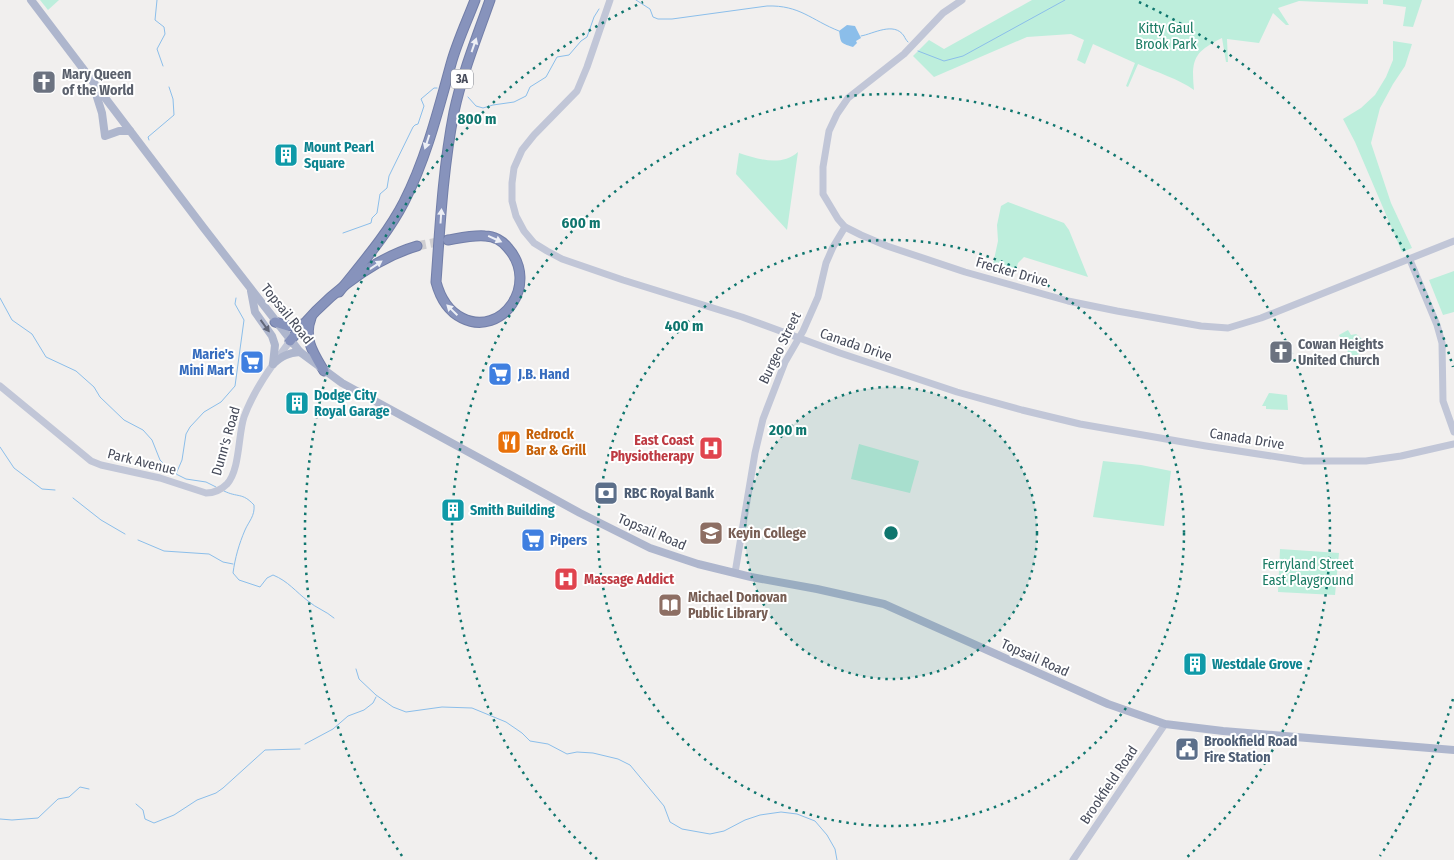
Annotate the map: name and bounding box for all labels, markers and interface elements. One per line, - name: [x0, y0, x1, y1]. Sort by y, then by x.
- park label: Kitty Gaul Brook Park: [1135, 20, 1197, 53]
- one-way arrow: [471, 38, 478, 53]
- place label: Mary Queen of the World: [62, 66, 134, 99]
- church icon: Mary Queen of the World: [31, 69, 57, 95]
- road number: 3A: [451, 70, 473, 88]
- text: 800 m: [458, 110, 496, 128]
- one-way arrow: [423, 135, 431, 150]
- place label: Mount Pearl Square: [304, 139, 374, 172]
- building icon: Mount Pearl Square: [273, 142, 299, 168]
- one-way arrow: [437, 208, 445, 224]
- text: 600 m: [562, 214, 600, 232]
- one-way arrow: [488, 236, 502, 244]
- street label: Frecker Drive: [974, 254, 1050, 290]
- one-way arrow: [369, 260, 382, 270]
- street label: Topsail Road: [257, 280, 317, 348]
- one-way arrow: [447, 304, 459, 316]
- street label: Burgeo Street: [755, 309, 805, 387]
- text: 400 m: [665, 317, 703, 335]
- one-way arrow: [260, 319, 270, 333]
- street label: Canada Drive: [818, 325, 894, 365]
- place label: Cowan Heights United Church: [1298, 336, 1384, 369]
- church icon: Cowan Heights United Church: [1268, 339, 1294, 365]
- place label: Marie's Mini Mart: [179, 346, 235, 379]
- supermarket icon: Marie's Mini Mart: [239, 349, 265, 375]
- supermarket icon: J.B. Hand: [487, 361, 513, 387]
- place label: J.B. Hand: [517, 366, 570, 383]
- place label: Dodge City Royal Garage: [314, 387, 389, 420]
- building icon: Dodge City Royal Garage: [284, 390, 310, 416]
- street label: Dunn's Road: [208, 405, 244, 477]
- text: 200 m: [768, 421, 807, 439]
- street label: Canada Drive: [1208, 425, 1286, 453]
- place label: Redrock Bar & Grill: [526, 426, 586, 459]
- restaurant icon: Redrock Bar & Grill: [496, 429, 522, 455]
- place label: East Coast Physiotherapy: [610, 432, 695, 465]
- hospital icon: East Coast Physiotherapy: [698, 435, 724, 461]
- street label: Park Avenue: [106, 445, 178, 479]
- bank icon: RBC Royal Bank: [593, 480, 619, 506]
- place label: RBC Royal Bank: [624, 485, 715, 502]
- building icon: Smith Building: [440, 497, 466, 523]
- place label: Smith Building: [470, 502, 555, 519]
- street label: Topsail Road: [615, 510, 689, 554]
- school or university icon: Keyin College: [698, 520, 724, 546]
- centre of rings: [882, 524, 900, 542]
- place label: Keyin College: [728, 525, 806, 542]
- supermarket icon: Pipers: [520, 527, 546, 553]
- place label: Pipers: [550, 532, 587, 549]
- park label: Ferryland Street East Playground: [1262, 556, 1354, 589]
- hospital icon: Massage Addict: [553, 566, 579, 592]
- place label: Massage Addict: [584, 571, 675, 588]
- place label: Michael Donovan Public Library: [688, 589, 787, 622]
- library icon: Michael Donovan Public Library: [657, 592, 683, 618]
- street label: Topsail Road: [998, 635, 1072, 681]
- building icon: Westdale Grove: [1182, 651, 1208, 677]
- place label: Westdale Grove: [1212, 656, 1303, 673]
- place label: Brookfield Road Fire Station: [1204, 733, 1297, 766]
- public building icon: Brookfield Road Fire Station: [1174, 736, 1200, 762]
- street label: Brookfield Road: [1076, 742, 1142, 828]

